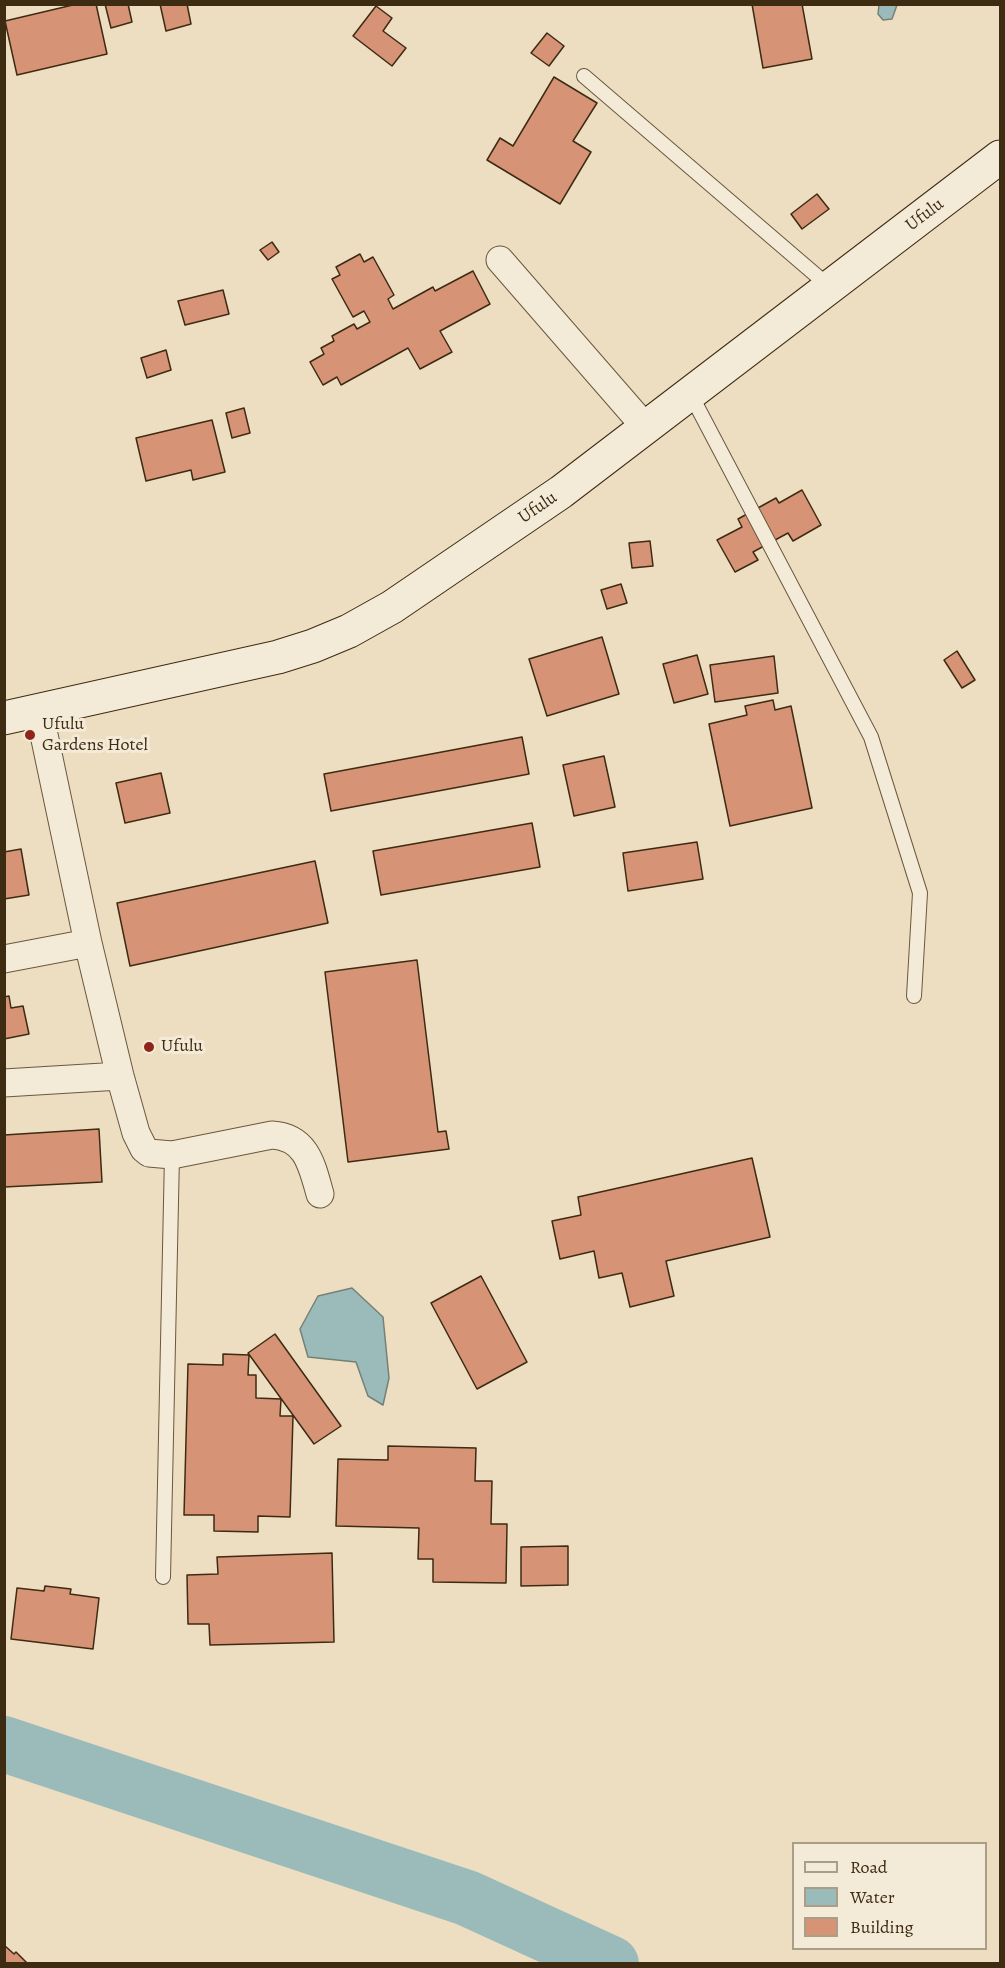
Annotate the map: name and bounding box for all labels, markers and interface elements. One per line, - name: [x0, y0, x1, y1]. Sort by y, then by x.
- street label: Ufulu: [902, 194, 948, 236]
- street label: Ufulu: [515, 487, 561, 529]
- place label: Ufulu Gardens Hotel: [42, 714, 148, 756]
- marker: Ufulu Gardens Hotel: [23, 728, 37, 742]
- place label: Ufulu: [161, 1036, 203, 1058]
- marker: Ufulu: [142, 1040, 156, 1054]
- legend: [792, 1842, 987, 1950]
- text: Road: [850, 1855, 887, 1879]
- text: Water: [850, 1885, 895, 1909]
- text: Building: [850, 1915, 914, 1939]

